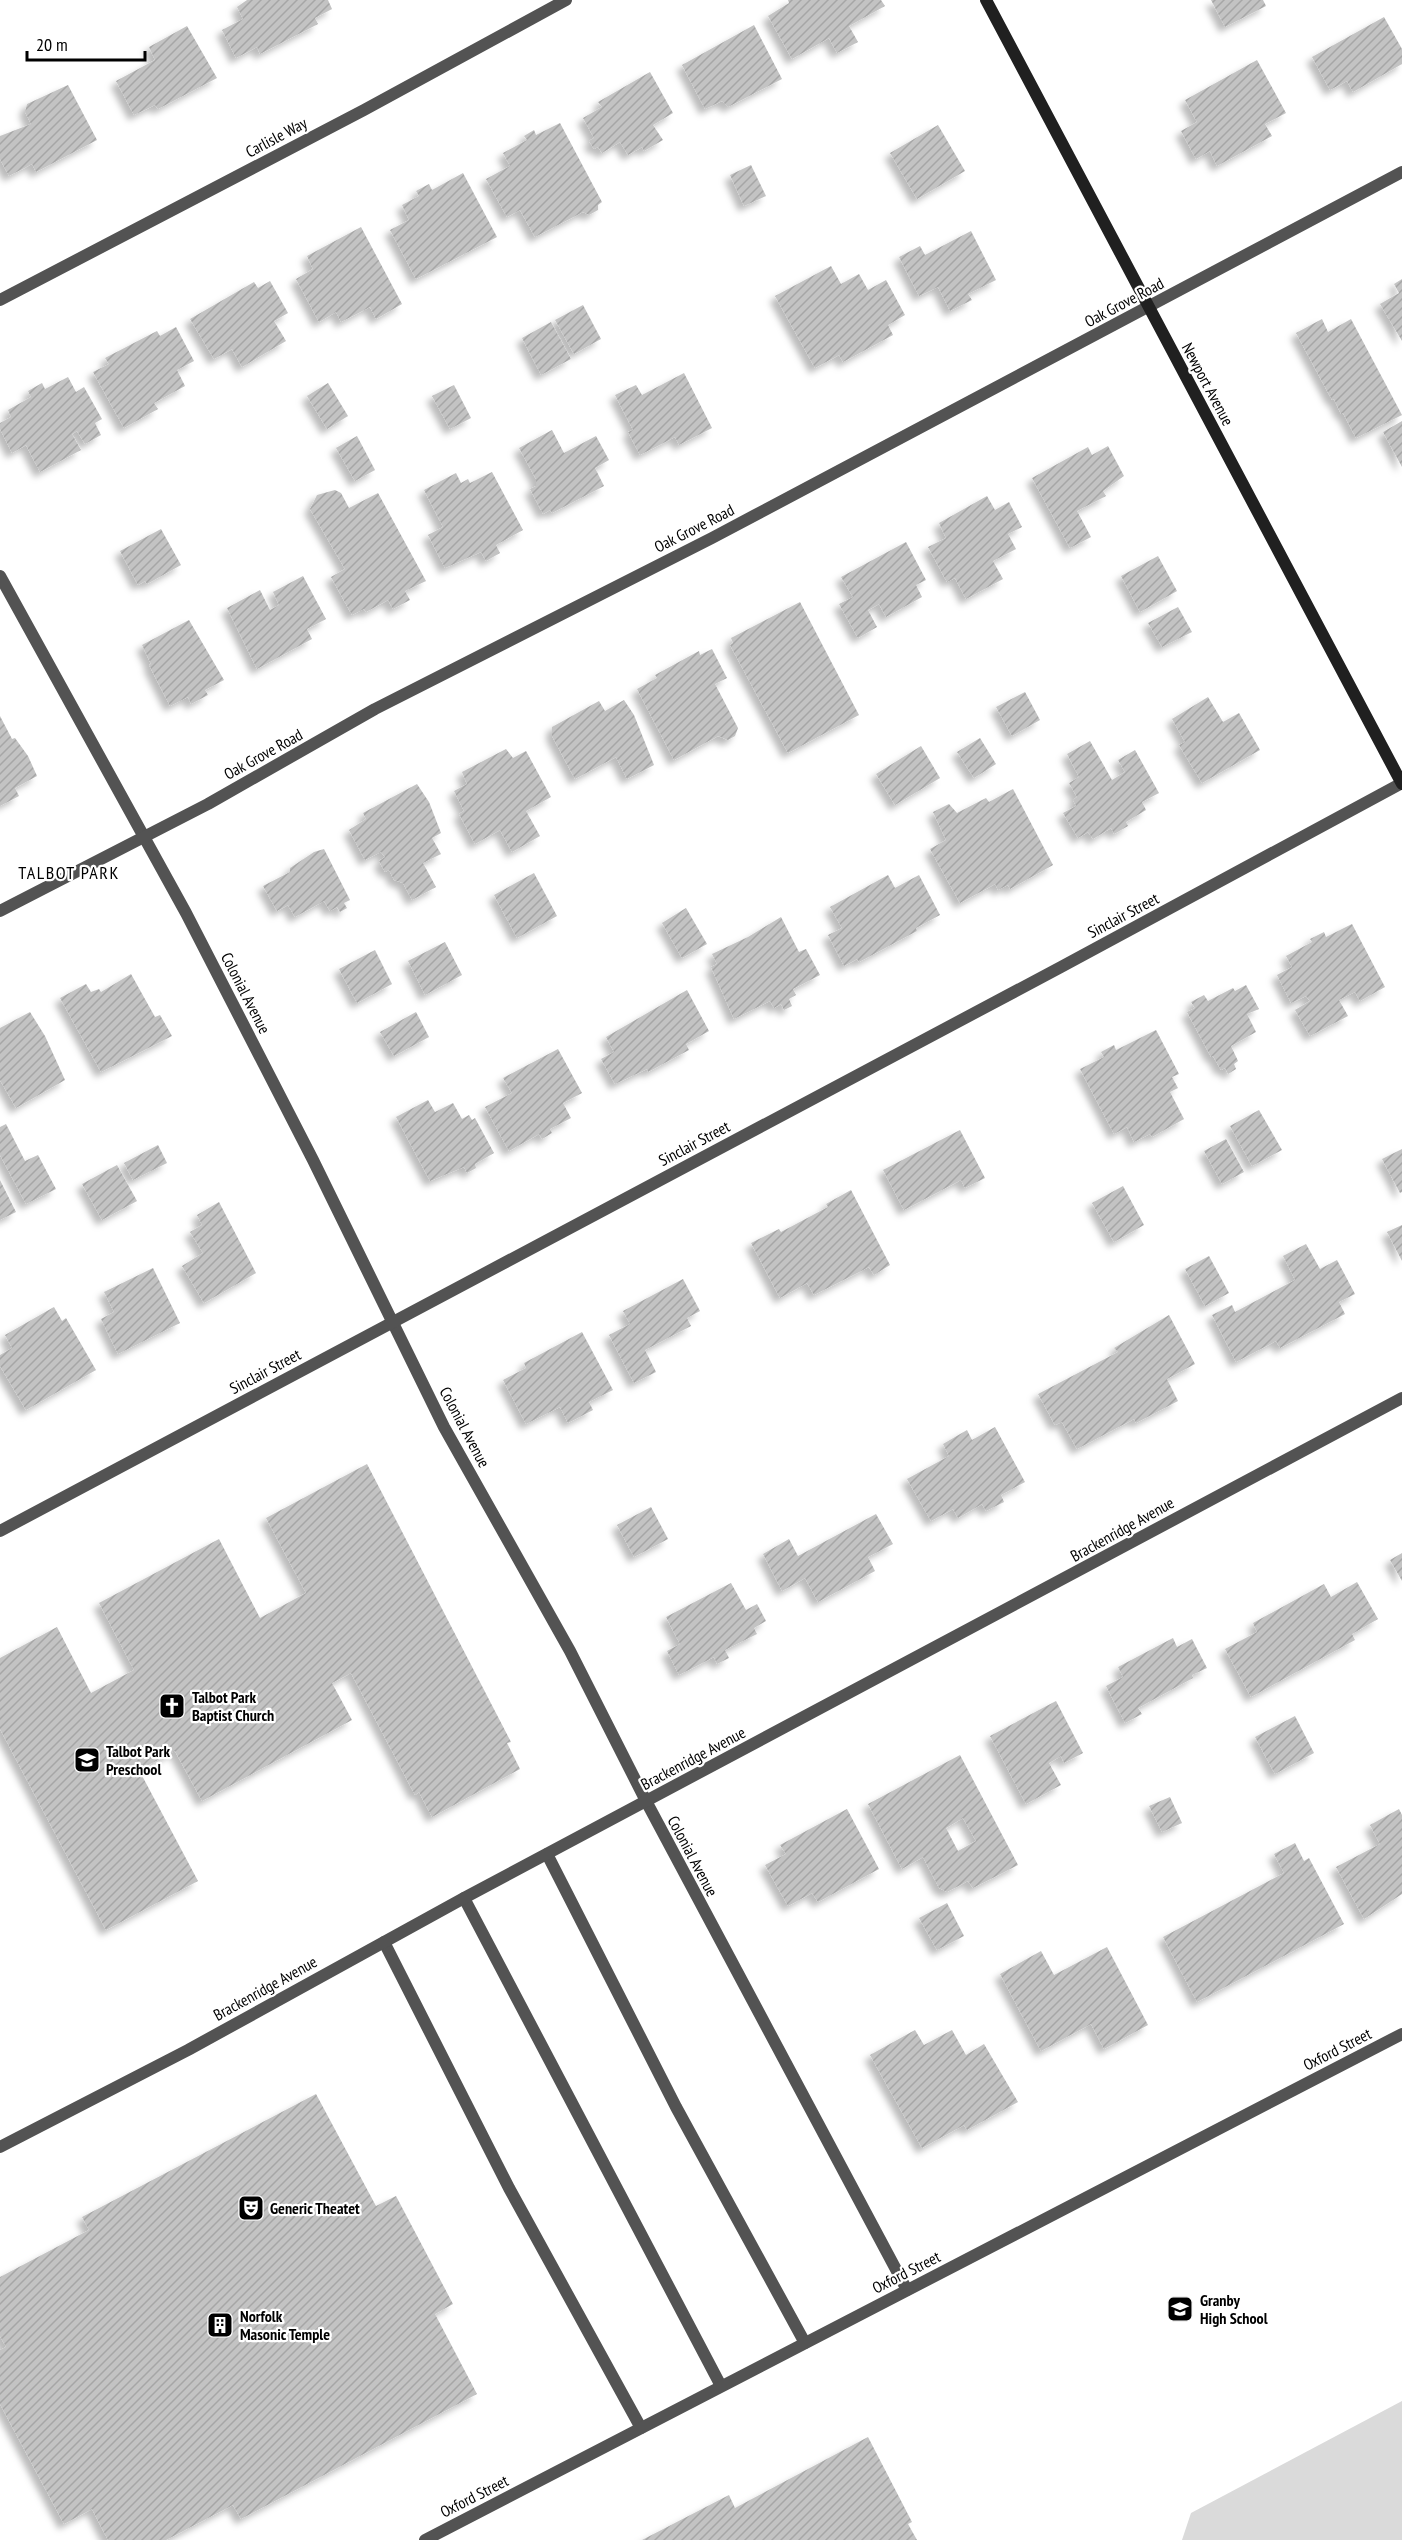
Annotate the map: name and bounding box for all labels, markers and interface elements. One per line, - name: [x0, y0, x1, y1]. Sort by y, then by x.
- scale bar: [27, 24, 146, 62]
- text: 20 m: [36, 33, 68, 56]
- street label: Carlisle Way: [242, 113, 310, 161]
- street label: Oak Grove Road: [1081, 273, 1167, 331]
- street label: Newport Avenue: [1178, 339, 1238, 429]
- street label: Oak Grove Road: [651, 499, 737, 557]
- street label: Oak Grove Road: [220, 724, 306, 784]
- district label: TALBOT PARK: [18, 861, 120, 884]
- street label: Sinclair Street: [1084, 888, 1162, 942]
- street label: Colonial Avenue: [217, 949, 275, 1037]
- street label: Sinclair Street: [655, 1116, 733, 1170]
- street label: Sinclair Street: [226, 1344, 304, 1398]
- street label: Colonial Avenue: [435, 1383, 495, 1471]
- street label: Brackenridge Avenue: [1067, 1492, 1177, 1566]
- place label: Talbot Park Baptist Church: [192, 1687, 274, 1725]
- church icon: Talbot Park Baptist Church: [157, 1691, 187, 1721]
- street label: Brackenridge Avenue: [637, 1722, 749, 1794]
- place label: Talbot Park Preschool: [106, 1741, 170, 1779]
- school or university icon: Talbot Park Preschool: [72, 1745, 102, 1775]
- street label: Colonial Avenue: [663, 1812, 723, 1900]
- street label: Brackenridge Avenue: [210, 1951, 320, 2025]
- street label: Oxford Street: [1300, 2023, 1375, 2075]
- theatre icon: Generic Theatet: [236, 2193, 266, 2223]
- place label: Generic Theatet: [270, 2198, 360, 2218]
- street label: Oxford Street: [869, 2246, 944, 2298]
- place label: Granby High School: [1200, 2290, 1268, 2328]
- school or university icon: Granby High School: [1165, 2294, 1195, 2324]
- place label: Norfolk Masonic Temple: [240, 2306, 330, 2344]
- building icon: Norfolk Masonic Temple: [205, 2310, 235, 2340]
- street label: Oxford Street: [437, 2470, 512, 2522]

